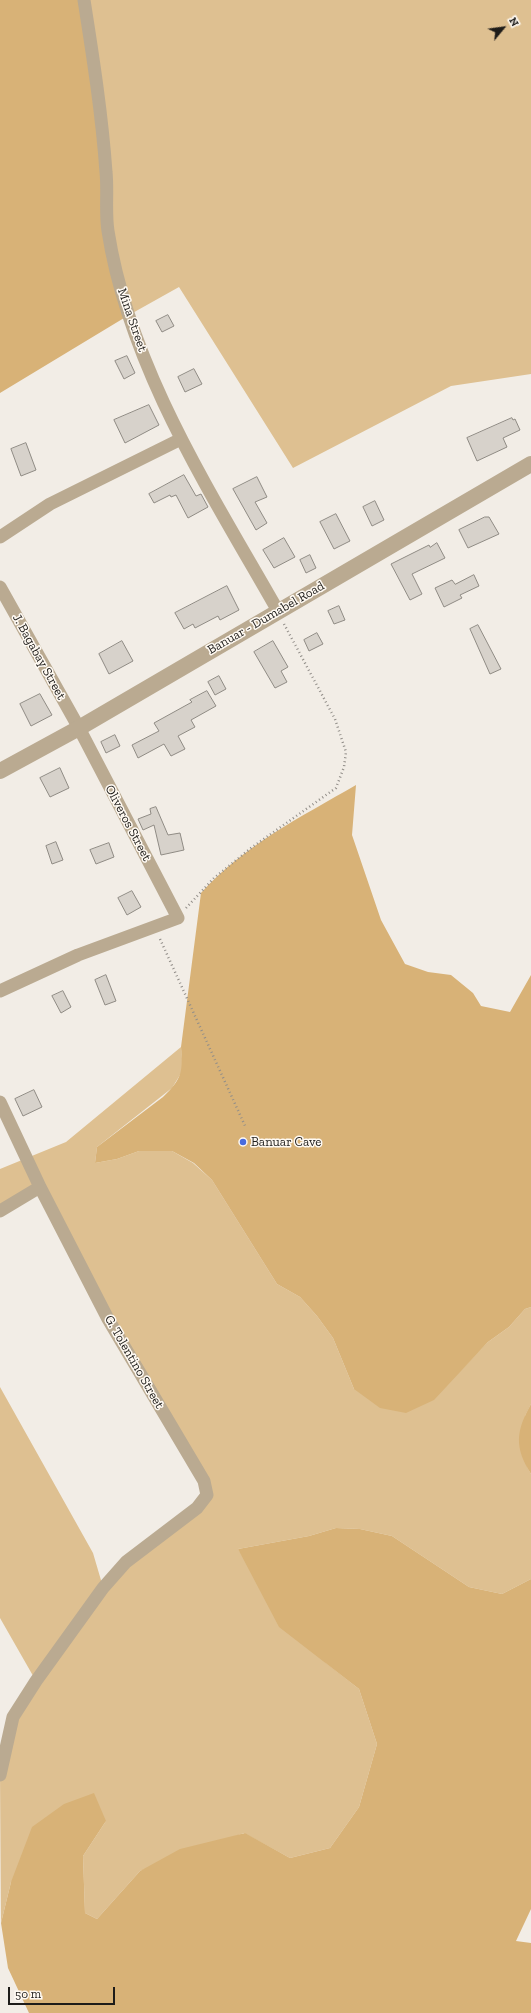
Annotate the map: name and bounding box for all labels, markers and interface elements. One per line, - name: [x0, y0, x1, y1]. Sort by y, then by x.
- north arrow: [483, 8, 523, 48]
- text: N: [506, 15, 522, 29]
- street label: Mina Street: [114, 286, 150, 354]
- street label: Banuar - Dumabel Road: [205, 578, 327, 658]
- street label: J. Bagabay Street: [9, 611, 69, 703]
- street label: Oliveros Street: [101, 782, 155, 864]
- place label: Banuar Cave: [251, 1134, 321, 1150]
- marker: Banuar Cave: [238, 1137, 248, 1147]
- street label: G. Tolentino Street: [101, 1313, 167, 1411]
- scale bar: [10, 1979, 117, 2005]
- text: 50 m: [15, 1987, 41, 2001]

